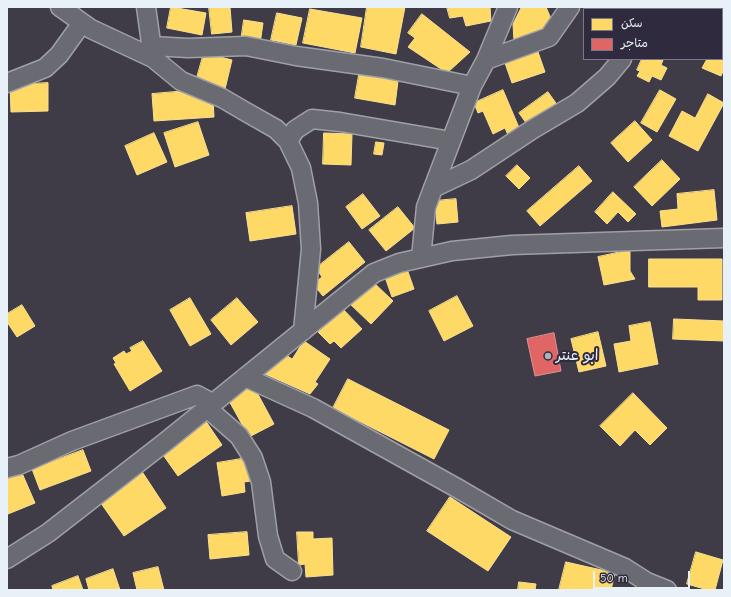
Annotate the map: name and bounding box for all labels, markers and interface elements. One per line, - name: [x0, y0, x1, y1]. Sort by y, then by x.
- legend: [583, 8, 723, 60]
- text: سكن: [621, 16, 643, 30]
- text: متاجر: [621, 36, 648, 50]
- place label: ابو عنتر: [556, 347, 599, 365]
- marker: ابو عنتر: [543, 351, 553, 361]
- scale bar: [595, 563, 692, 589]
- text: 50 m: [600, 571, 628, 585]

